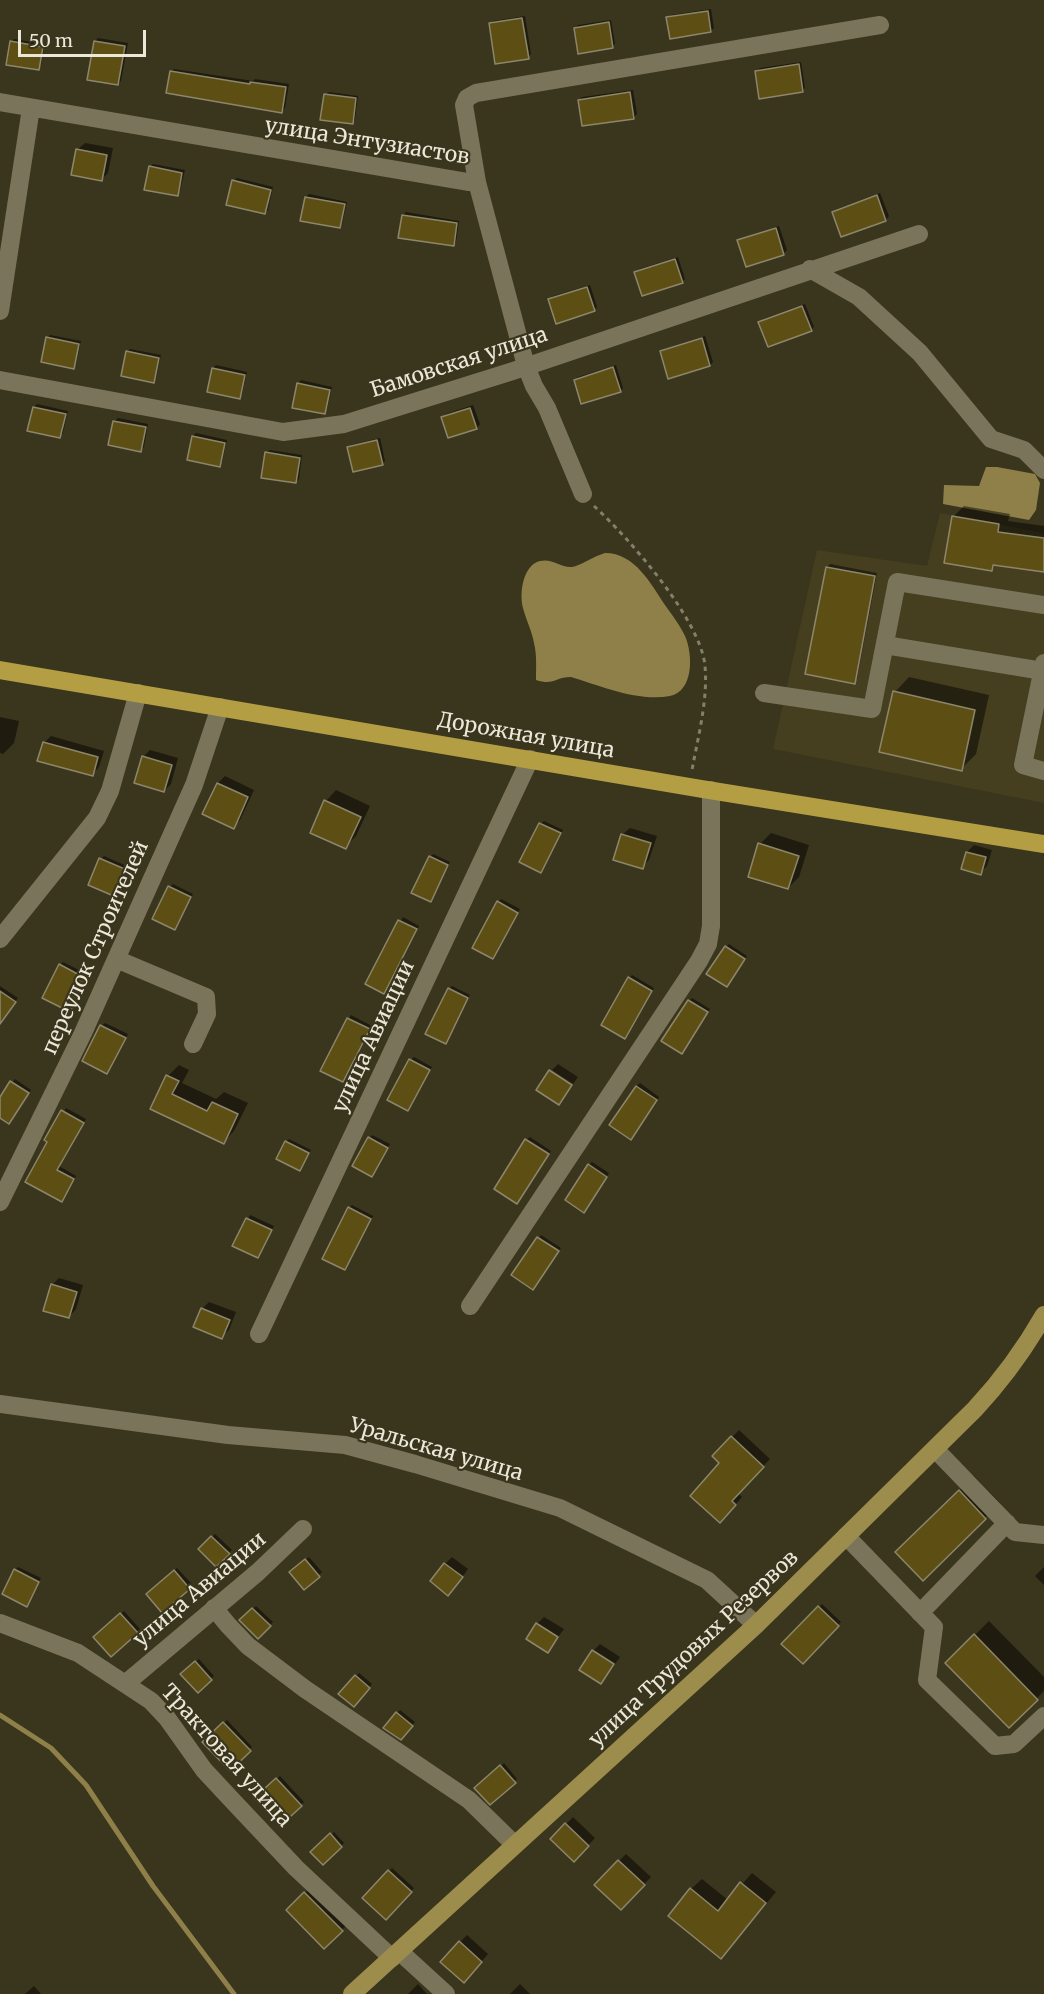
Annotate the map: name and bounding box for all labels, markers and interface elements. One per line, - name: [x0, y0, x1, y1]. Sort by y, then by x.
- scale bar: [21, 18, 148, 56]
- text: 50 m: [29, 29, 73, 52]
- street label: улица Энтузиастов: [263, 113, 471, 171]
- street label: Бамовская улица: [367, 322, 551, 404]
- street label: Дорожная улица: [436, 708, 616, 764]
- street label: переулок Строителей: [37, 837, 155, 1059]
- street label: улица Авиации: [328, 957, 420, 1117]
- street label: Уральская улица: [346, 1413, 526, 1487]
- street label: улица Авиации: [129, 1527, 271, 1653]
- street label: улица Трудовых Резервов: [584, 1545, 804, 1753]
- street label: Трактовая улица: [155, 1680, 297, 1832]

